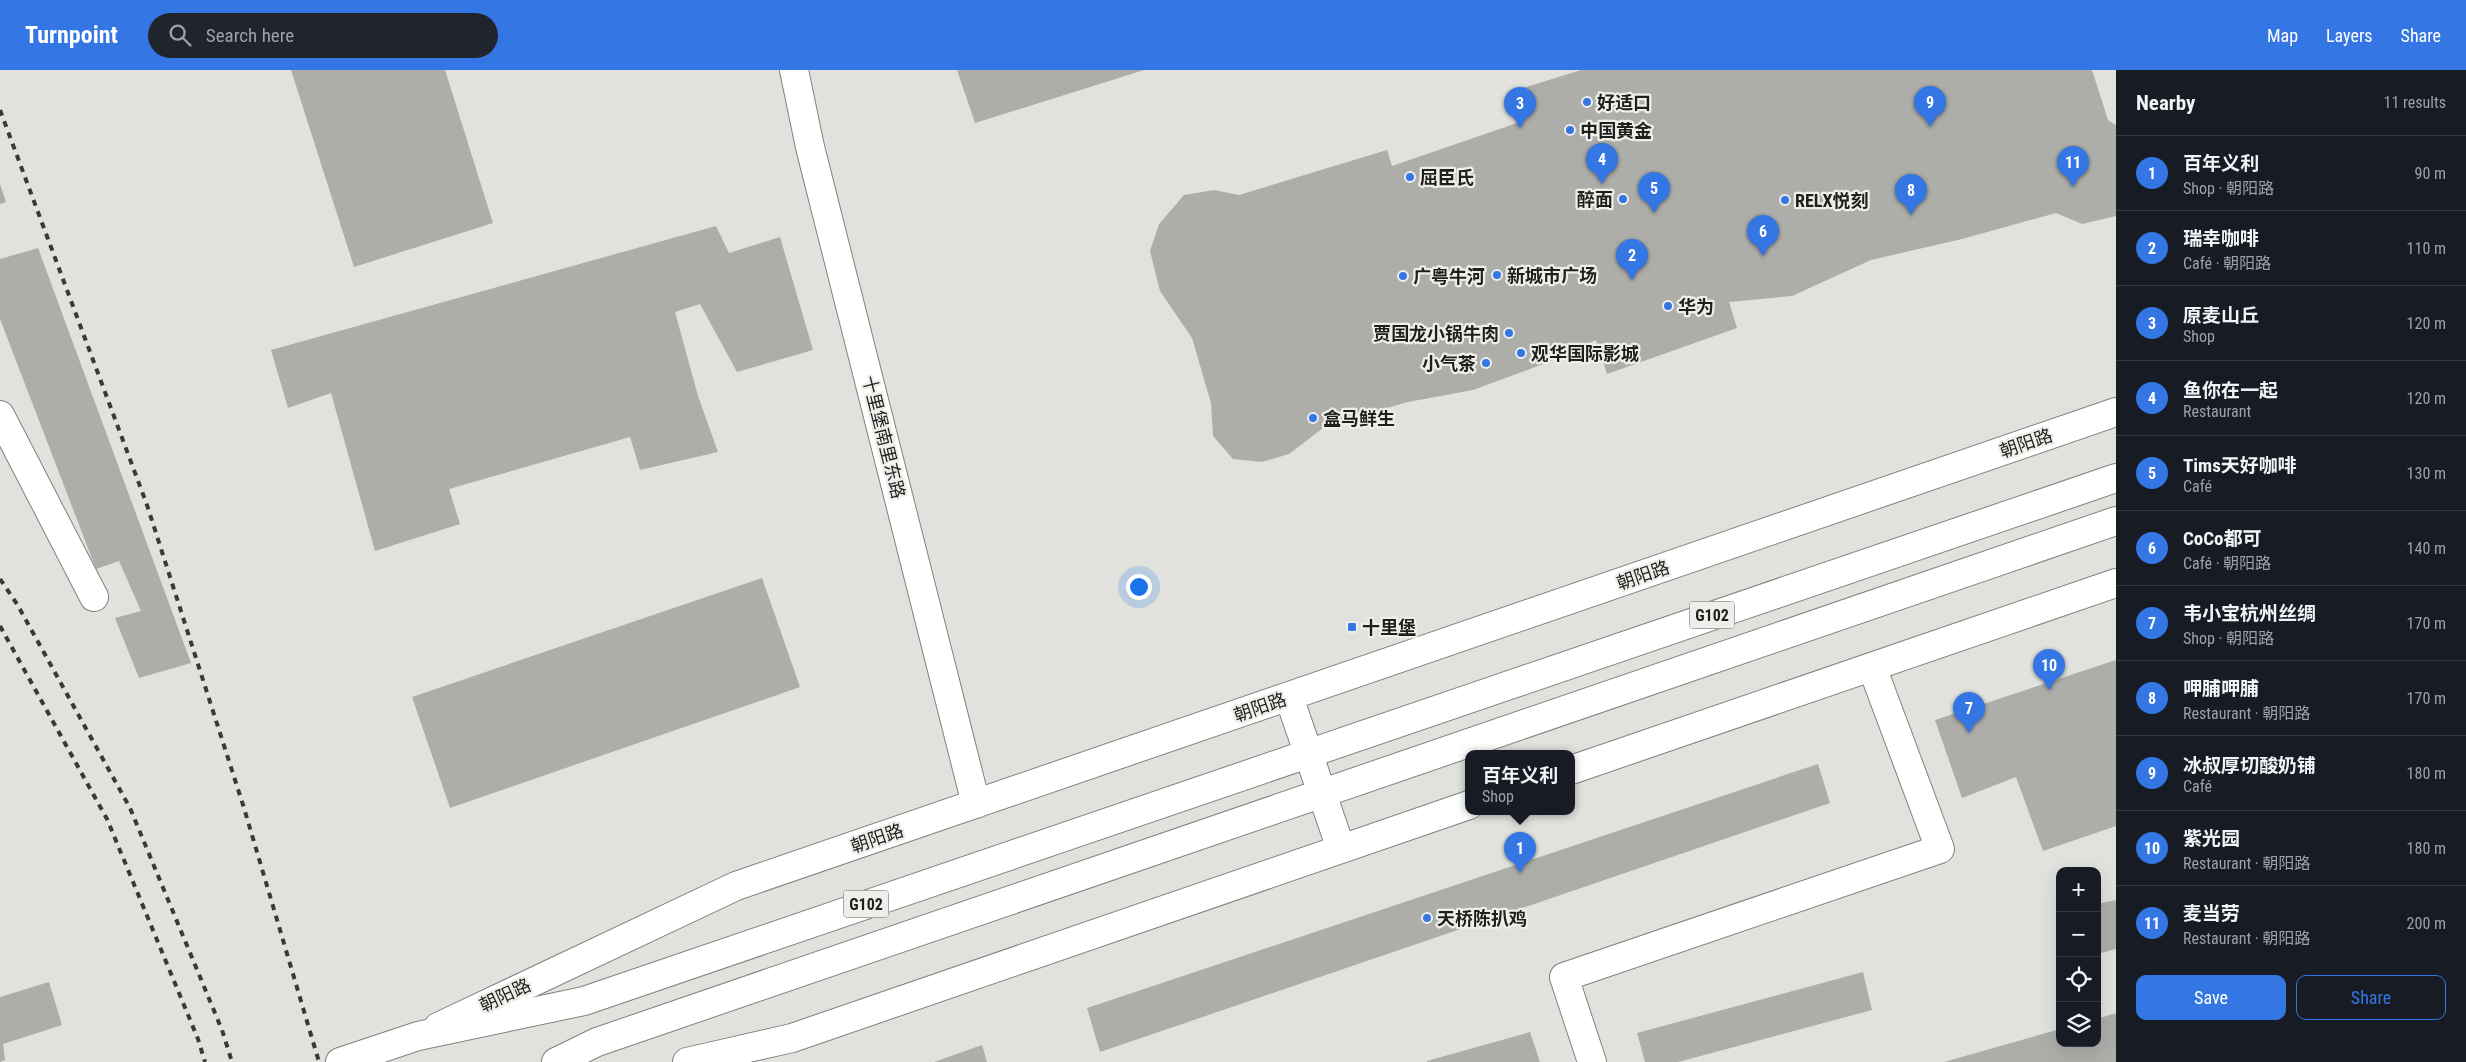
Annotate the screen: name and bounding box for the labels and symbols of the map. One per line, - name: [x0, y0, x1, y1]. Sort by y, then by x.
- pin: 9: [1914, 86, 1946, 127]
- pin: 3: [1504, 87, 1536, 128]
- place label: 好适口: [1597, 92, 1651, 113]
- marker: 好适口: [1581, 96, 1593, 108]
- place label: 中国黄金: [1580, 120, 1652, 141]
- marker: 中国黄金: [1564, 124, 1576, 136]
- pin: 4: [1586, 143, 1618, 184]
- pin: 11: [2057, 146, 2089, 187]
- place label: 屈臣氏: [1420, 167, 1474, 188]
- marker: 屈臣氏: [1404, 171, 1416, 183]
- pin: 5: [1638, 172, 1670, 213]
- pin: 8: [1895, 174, 1927, 215]
- place label: 醉面: [1577, 189, 1613, 210]
- place label: RELX悦刻: [1795, 190, 1868, 211]
- marker: 醉面: [1617, 193, 1629, 205]
- marker: RELX悦刻: [1779, 194, 1791, 206]
- pin: 6: [1747, 215, 1779, 256]
- pin: 2: [1616, 239, 1648, 280]
- place label: 新城市广场: [1507, 265, 1597, 286]
- place label: 广粤牛河: [1413, 266, 1485, 287]
- marker: 新城市广场: [1491, 269, 1503, 281]
- marker: 广粤牛河: [1397, 270, 1409, 282]
- place label: 华为: [1678, 296, 1714, 317]
- marker: 华为: [1662, 300, 1674, 312]
- place label: 贾国龙小锅牛肉: [1373, 323, 1499, 344]
- marker: 贾国龙小锅牛肉: [1503, 327, 1515, 339]
- place label: 观华国际影城: [1531, 343, 1639, 364]
- marker: 观华国际影城: [1515, 347, 1527, 359]
- place label: 小气茶: [1422, 353, 1476, 374]
- marker: 小气茶: [1480, 357, 1492, 369]
- street label: 十里堡南里东路: [859, 373, 909, 501]
- place label: 盒马鲜生: [1323, 408, 1395, 429]
- marker: 盒马鲜生: [1307, 412, 1319, 424]
- street label: 朝阳路: [1997, 424, 2055, 462]
- street label: 朝阳路: [1614, 556, 1672, 594]
- your location: [1126, 574, 1152, 600]
- road number: G102: [1690, 602, 1734, 628]
- place label: 十里堡: [1362, 617, 1416, 638]
- marker: 十里堡: [1346, 621, 1358, 633]
- pin: 10: [2033, 649, 2065, 690]
- street label: 朝阳路: [1231, 688, 1289, 726]
- pin: 7: [1953, 692, 1985, 733]
- street label: 朝阳路: [848, 819, 906, 857]
- pin: 1: [1504, 832, 1536, 873]
- road number: G102: [844, 891, 888, 918]
- place label: 天桥陈扒鸡: [1437, 908, 1527, 929]
- marker: 天桥陈扒鸡: [1421, 912, 1433, 924]
- street label: 朝阳路: [476, 974, 534, 1016]

